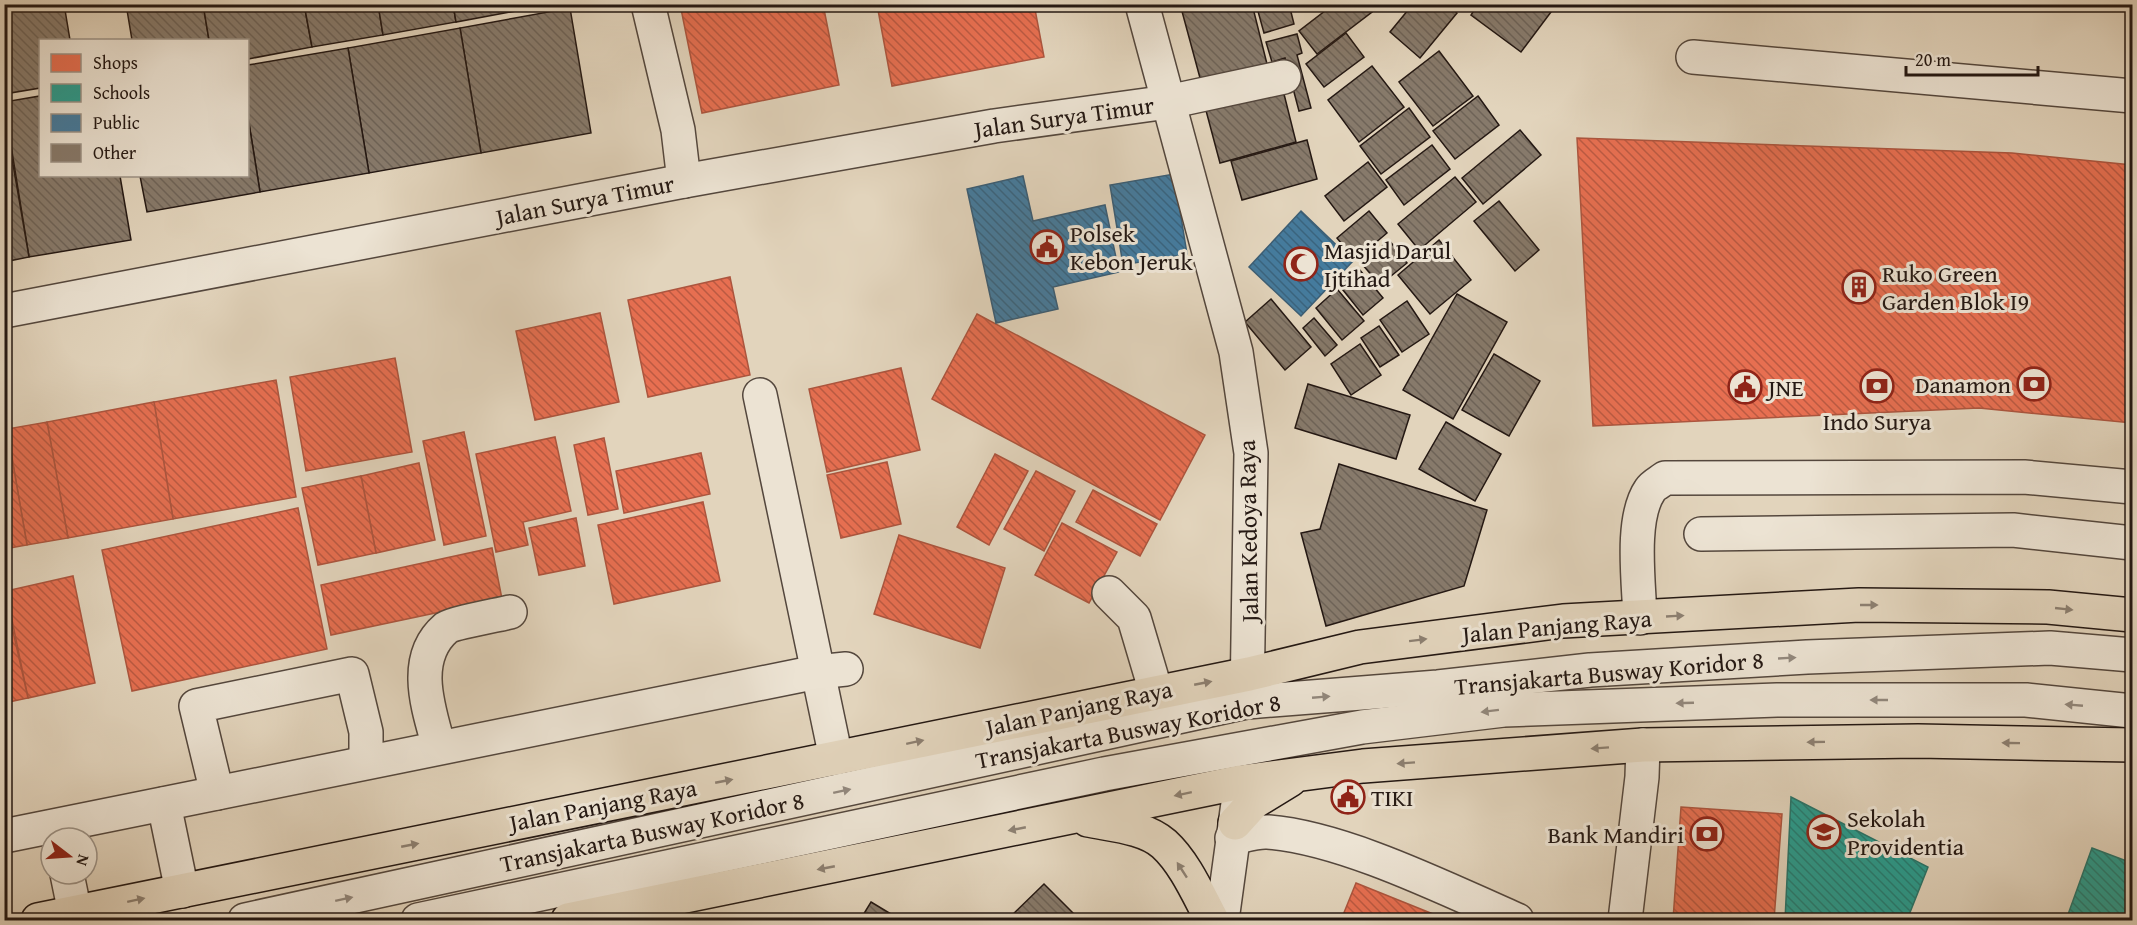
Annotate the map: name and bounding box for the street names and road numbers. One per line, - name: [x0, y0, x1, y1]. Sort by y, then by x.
- street label: Jalan Surya Timur: [969, 87, 1156, 147]
- street label: Jalan Surya Timur: [490, 166, 677, 235]
- street label: Jalan Kedoya Raya: [1229, 439, 1267, 626]
- street label: Jalan Panjang Raya: [1458, 600, 1654, 652]
- street label: Transjakarta Busway Koridor 8: [1453, 642, 1765, 704]
- street label: Jalan Panjang Raya: [979, 671, 1176, 745]
- street label: Transjakarta Busway Koridor 8: [973, 684, 1283, 778]
- street label: Jalan Panjang Raya: [503, 770, 700, 841]
- street label: Transjakarta Busway Koridor 8: [497, 783, 807, 881]

